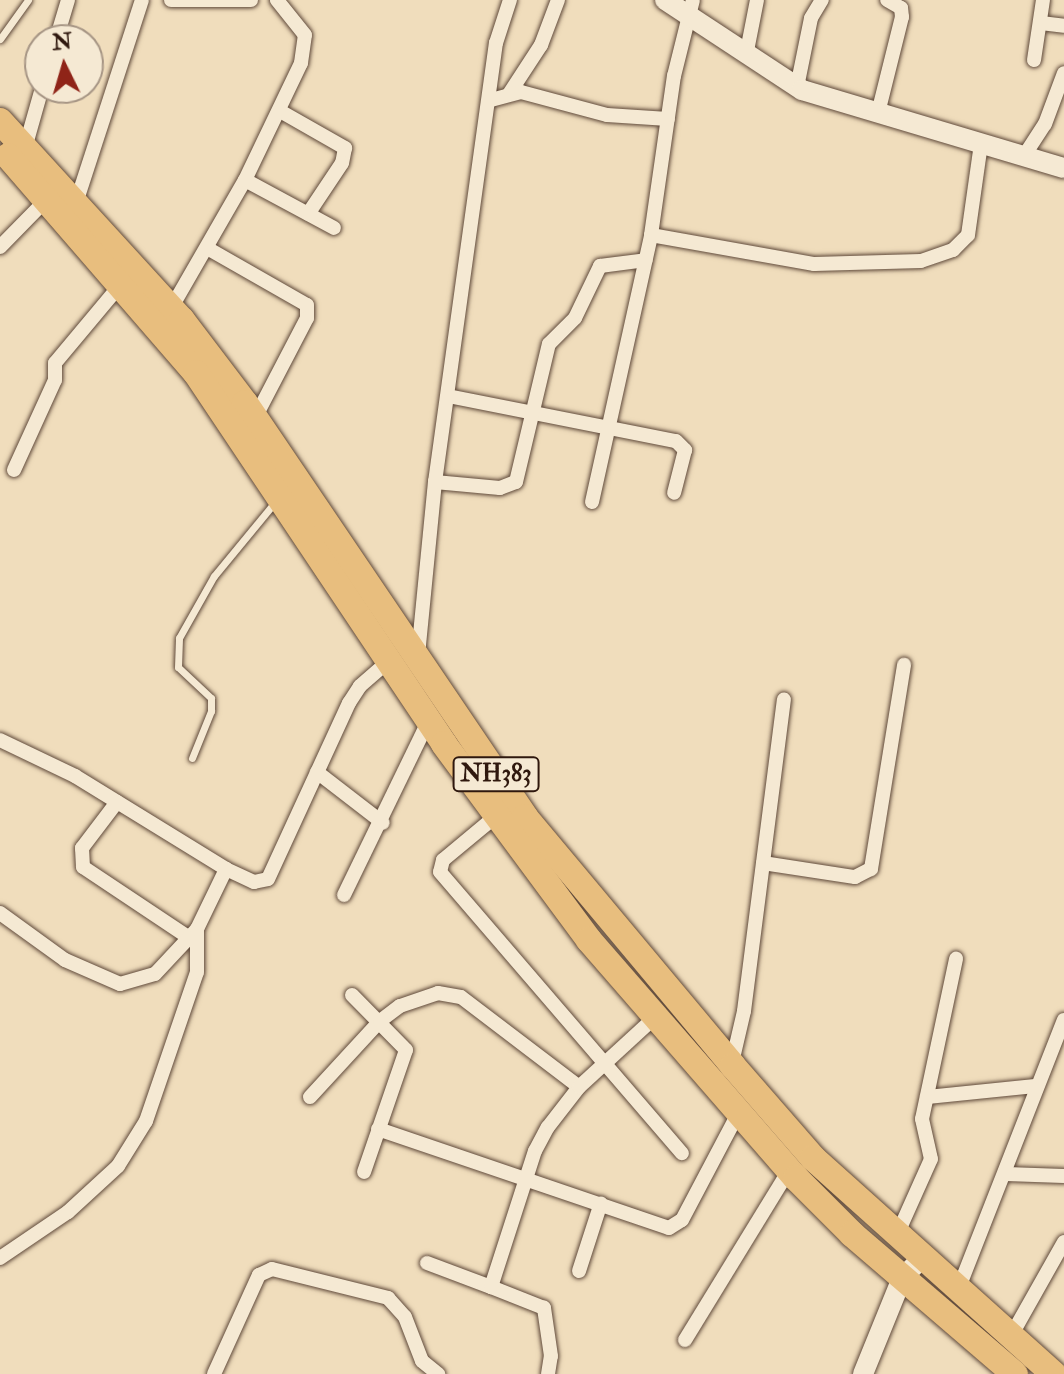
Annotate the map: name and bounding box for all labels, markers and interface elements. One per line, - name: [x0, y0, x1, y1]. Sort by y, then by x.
- north arrow: [24, 24, 104, 104]
- text: N: [51, 27, 73, 57]
- road number: NH383: [452, 754, 540, 794]

